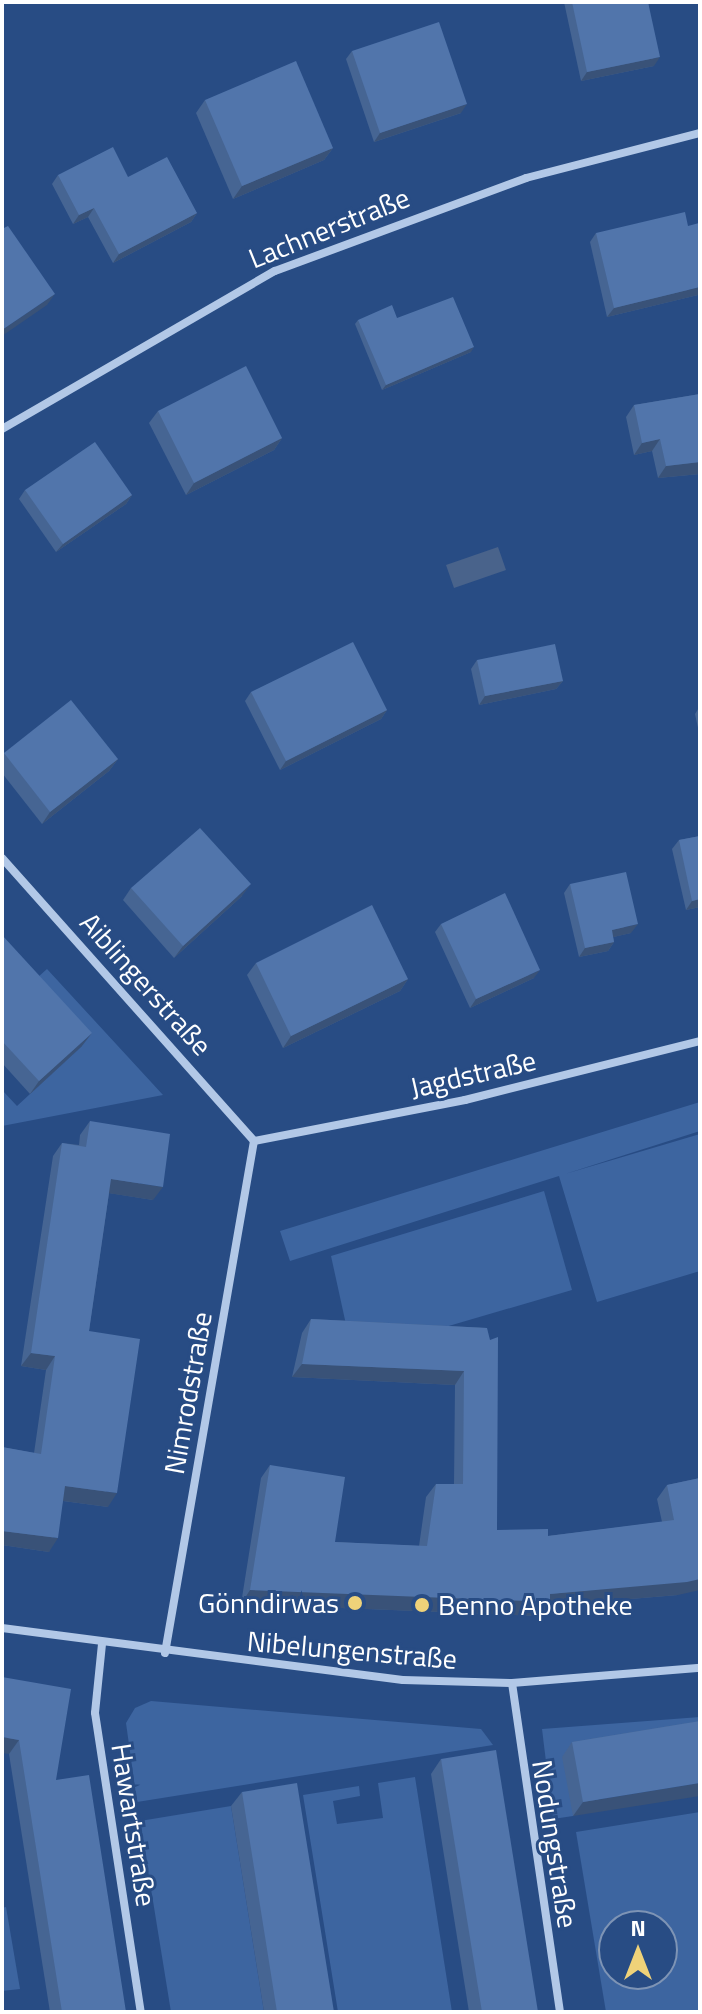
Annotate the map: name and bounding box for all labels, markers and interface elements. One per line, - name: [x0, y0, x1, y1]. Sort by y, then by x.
- street label: Lachnerstraße: [244, 181, 414, 275]
- street label: Aiblingerstraße: [73, 906, 219, 1062]
- street label: Jagdstraße: [407, 1043, 539, 1105]
- street label: Nimrodstraße: [157, 1309, 219, 1477]
- place label: Gönndirwas: [198, 1586, 339, 1620]
- place label: Benno Apotheke: [438, 1588, 633, 1622]
- marker: Gönndirwas: [346, 1594, 364, 1612]
- marker: Benno Apotheke: [413, 1596, 431, 1614]
- street label: Nibelungenstraße: [246, 1624, 458, 1676]
- street label: Hawartstraße: [105, 1741, 163, 1909]
- street label: Nodungstraße: [525, 1758, 585, 1930]
- north arrow: [598, 1910, 678, 1990]
- text: N: [630, 1911, 646, 1945]

